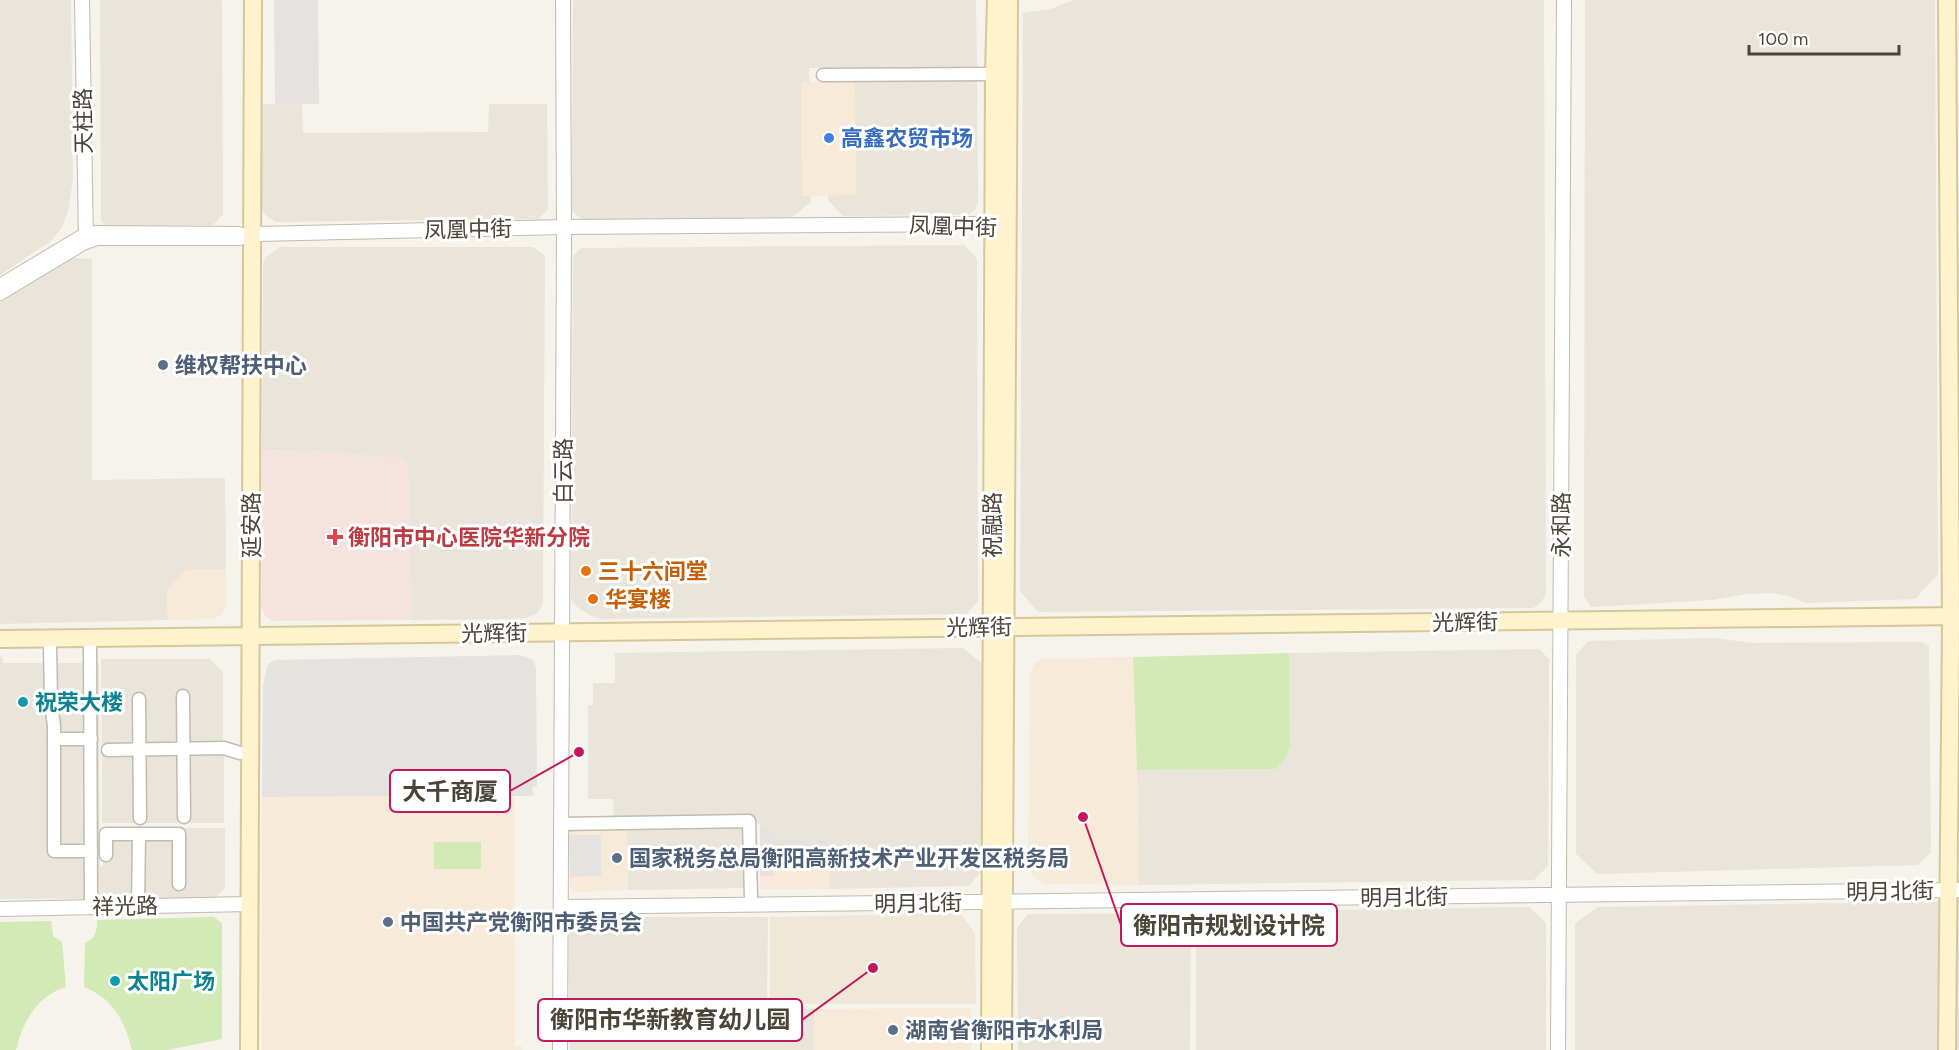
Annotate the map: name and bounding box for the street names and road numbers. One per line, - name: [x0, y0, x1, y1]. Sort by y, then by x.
- street label: 天柱路: [69, 88, 98, 154]
- street label: 凤凰中街: [909, 211, 997, 242]
- street label: 凤凰中街: [424, 215, 512, 244]
- street label: 白云路: [550, 438, 577, 504]
- street label: 延安路: [238, 492, 265, 558]
- street label: 祝融路: [979, 492, 1006, 558]
- street label: 永和路: [1548, 492, 1575, 558]
- street label: 光辉街: [1432, 608, 1498, 637]
- street label: 光辉街: [946, 613, 1012, 642]
- street label: 光辉街: [461, 619, 527, 648]
- street label: 明月北街: [1846, 877, 1934, 906]
- street label: 明月北街: [1360, 883, 1448, 912]
- street label: 明月北街: [874, 889, 962, 918]
- street label: 祥光路: [92, 892, 158, 921]

